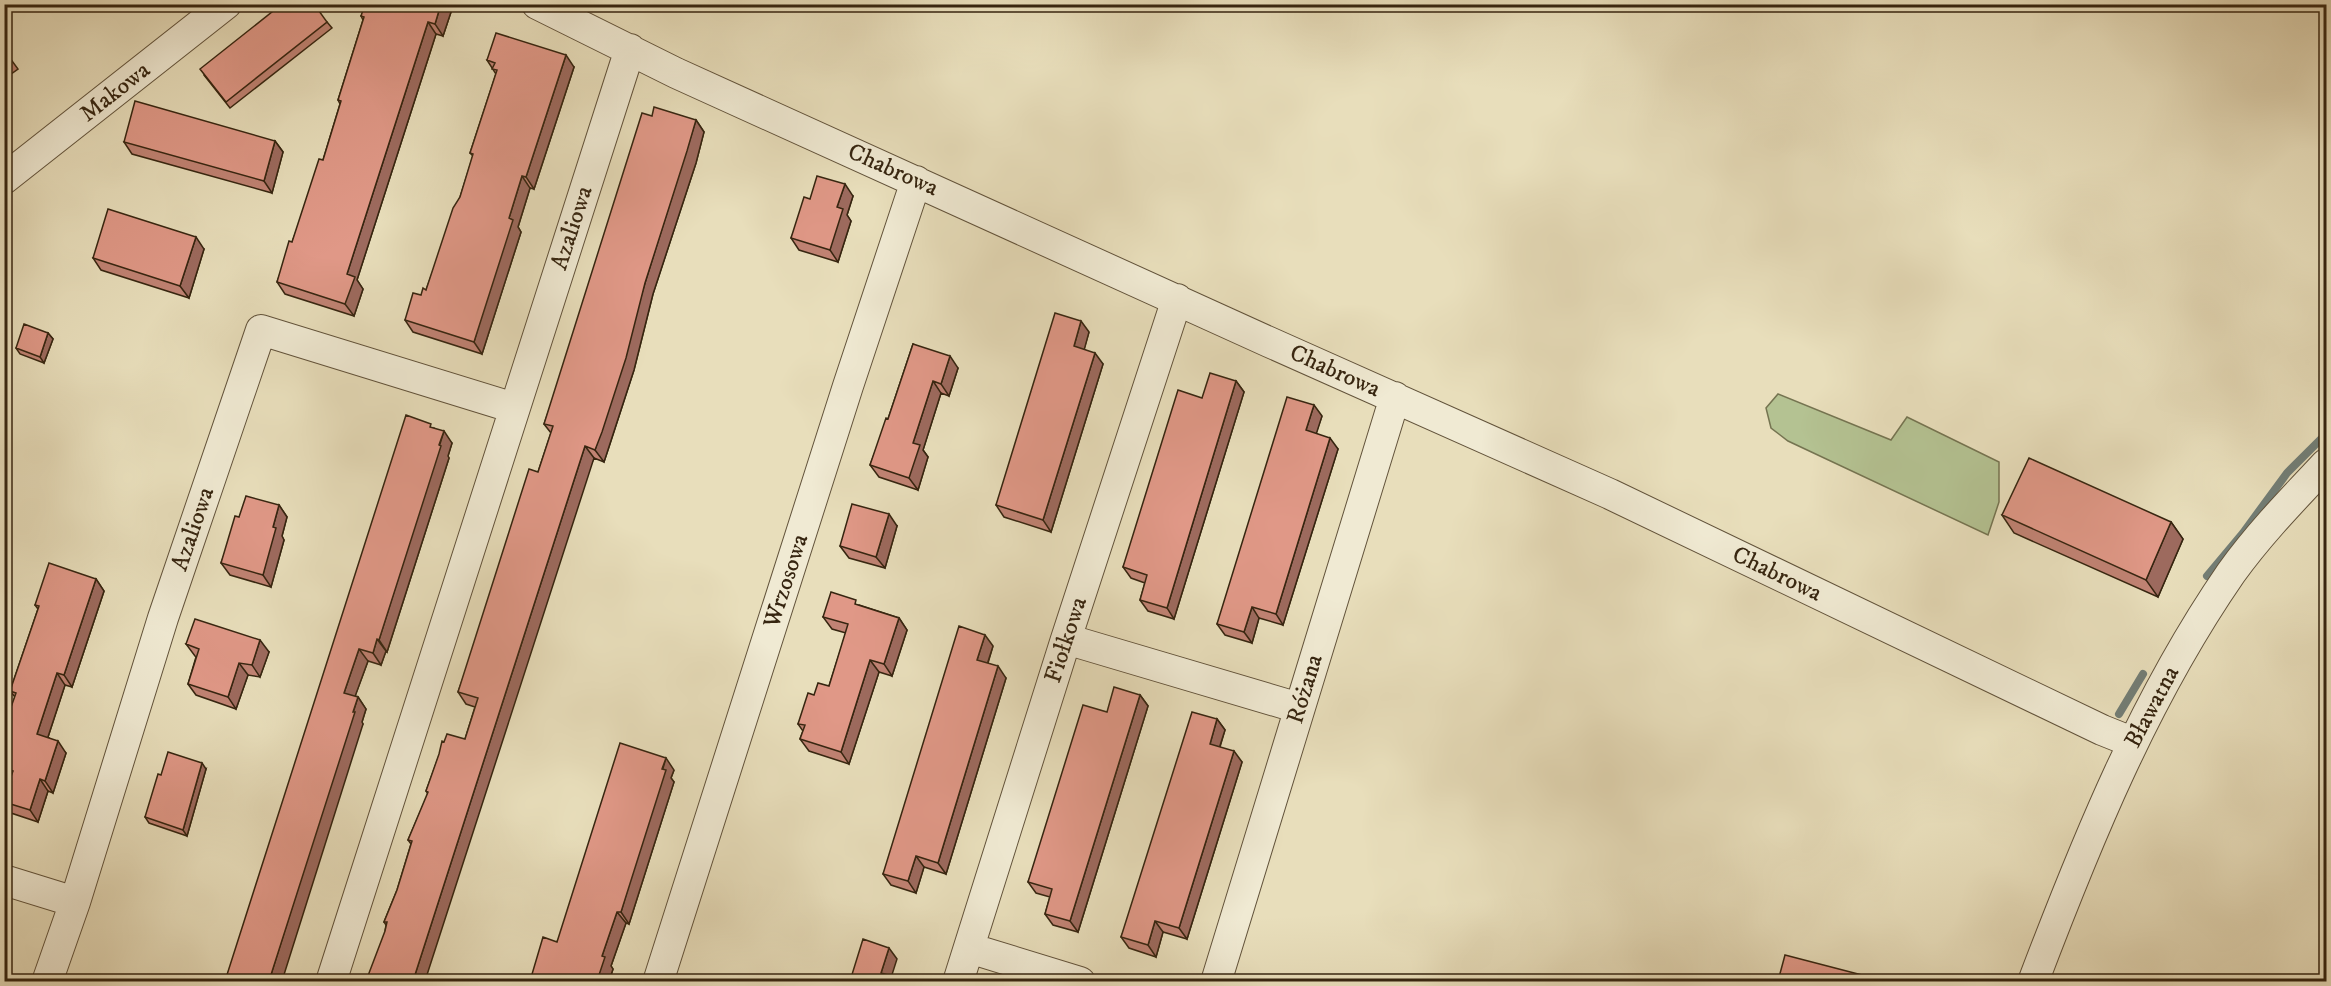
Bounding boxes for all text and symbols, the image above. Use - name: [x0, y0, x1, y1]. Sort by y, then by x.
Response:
- street label: Makowa: [74, 55, 157, 129]
- street label: Chabrowa: [843, 137, 944, 204]
- street label: Azaliowa: [544, 181, 600, 274]
- street label: Chabrowa: [1285, 338, 1386, 405]
- street label: Azaliowa: [165, 482, 222, 575]
- street label: Wrzosowa: [756, 530, 815, 633]
- street label: Chabrowa: [1727, 539, 1827, 609]
- street label: Fiołkowa: [1038, 593, 1094, 687]
- street label: Różana: [1280, 650, 1330, 727]
- street label: Bławatna: [2118, 660, 2186, 753]

